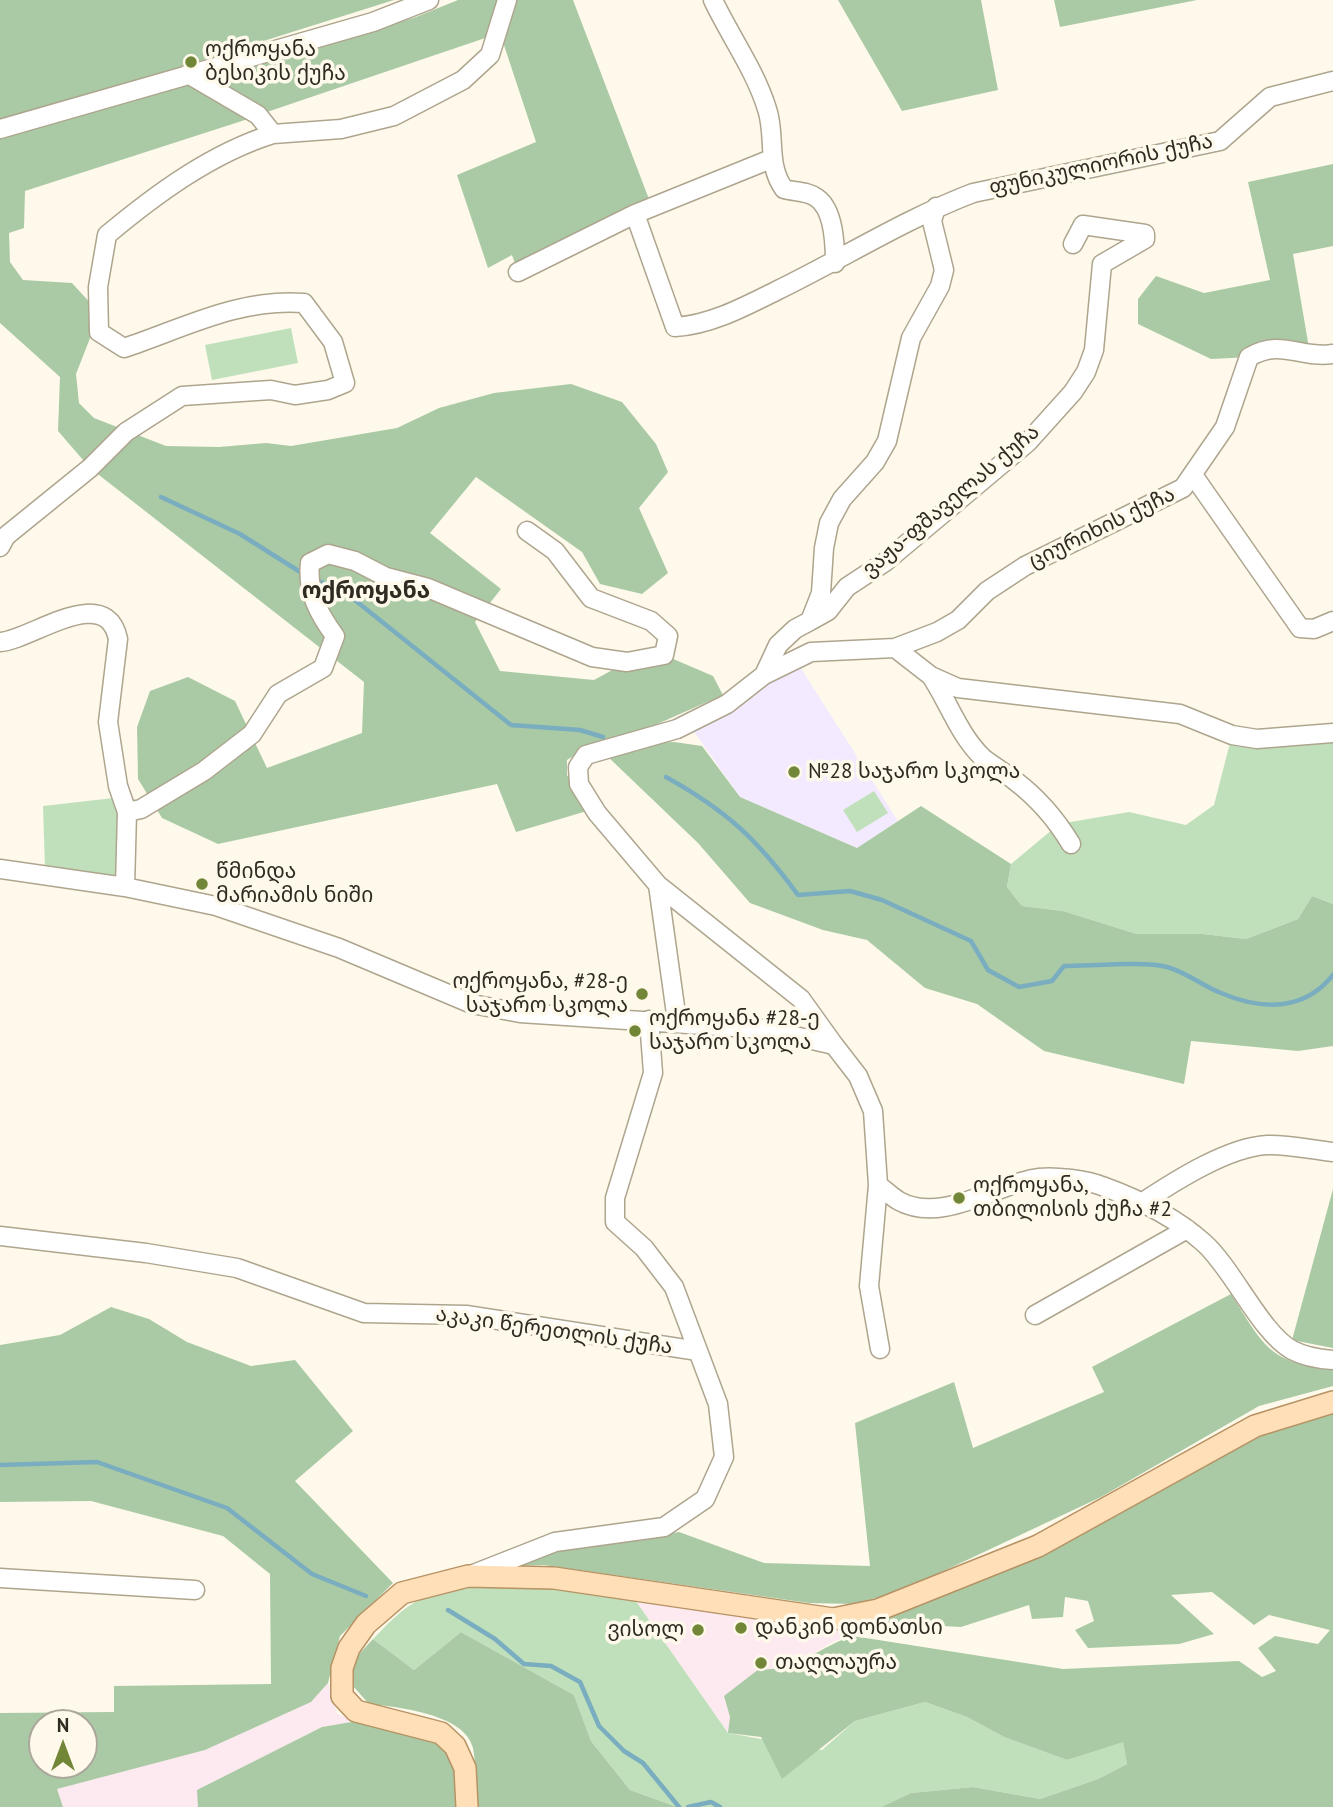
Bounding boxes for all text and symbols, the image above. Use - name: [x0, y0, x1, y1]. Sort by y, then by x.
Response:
- place label: ოქროყანა ბესიკის ქუჩა: [205, 37, 346, 87]
- marker: ოქროყანა ბესიკის ქუჩა: [183, 54, 199, 70]
- street label: ფუნიკულიორის ქუჩა: [987, 129, 1215, 201]
- street label: ვაჟა-ფშაველას ქუჩა: [857, 419, 1045, 583]
- street label: ციურიხის ქუჩა: [1025, 482, 1179, 574]
- district label: ოქროყანა: [302, 577, 430, 605]
- place label: №28 საჯარო სკოლა: [808, 759, 1020, 785]
- marker: №28 საჯარო სკოლა: [786, 764, 802, 780]
- place label: წმინდა მარიამის ნიში: [216, 859, 373, 909]
- marker: წმინდა მარიამის ნიში: [194, 876, 210, 892]
- place label: ოქროყანა, #28-ე საჯარო სკოლა: [452, 969, 628, 1019]
- marker: ოქროყანა, #28-ე საჯარო სკოლა: [634, 986, 650, 1002]
- place label: ოქროყანა #28-ე საჯარო სკოლა: [649, 1006, 820, 1056]
- marker: ოქროყანა #28-ე საჯარო სკოლა: [627, 1023, 643, 1039]
- place label: ოქროყანა, თბილისის ქუჩა #2: [973, 1173, 1172, 1223]
- marker: ოქროყანა, თბილისის ქუჩა #2: [951, 1190, 967, 1206]
- street label: აკაკი წერეთლის ქუჩა: [434, 1302, 674, 1360]
- place label: დანკინ დონათსი: [755, 1615, 943, 1641]
- place label: ვისოლ: [607, 1617, 684, 1643]
- marker: დანკინ დონათსი: [733, 1620, 749, 1636]
- marker: ვისოლ: [690, 1622, 706, 1638]
- place label: თაღლაურა: [775, 1650, 897, 1676]
- marker: თაღლაურა: [753, 1655, 769, 1671]
- north arrow: [28, 1709, 98, 1779]
- text: N: [57, 1713, 69, 1737]

